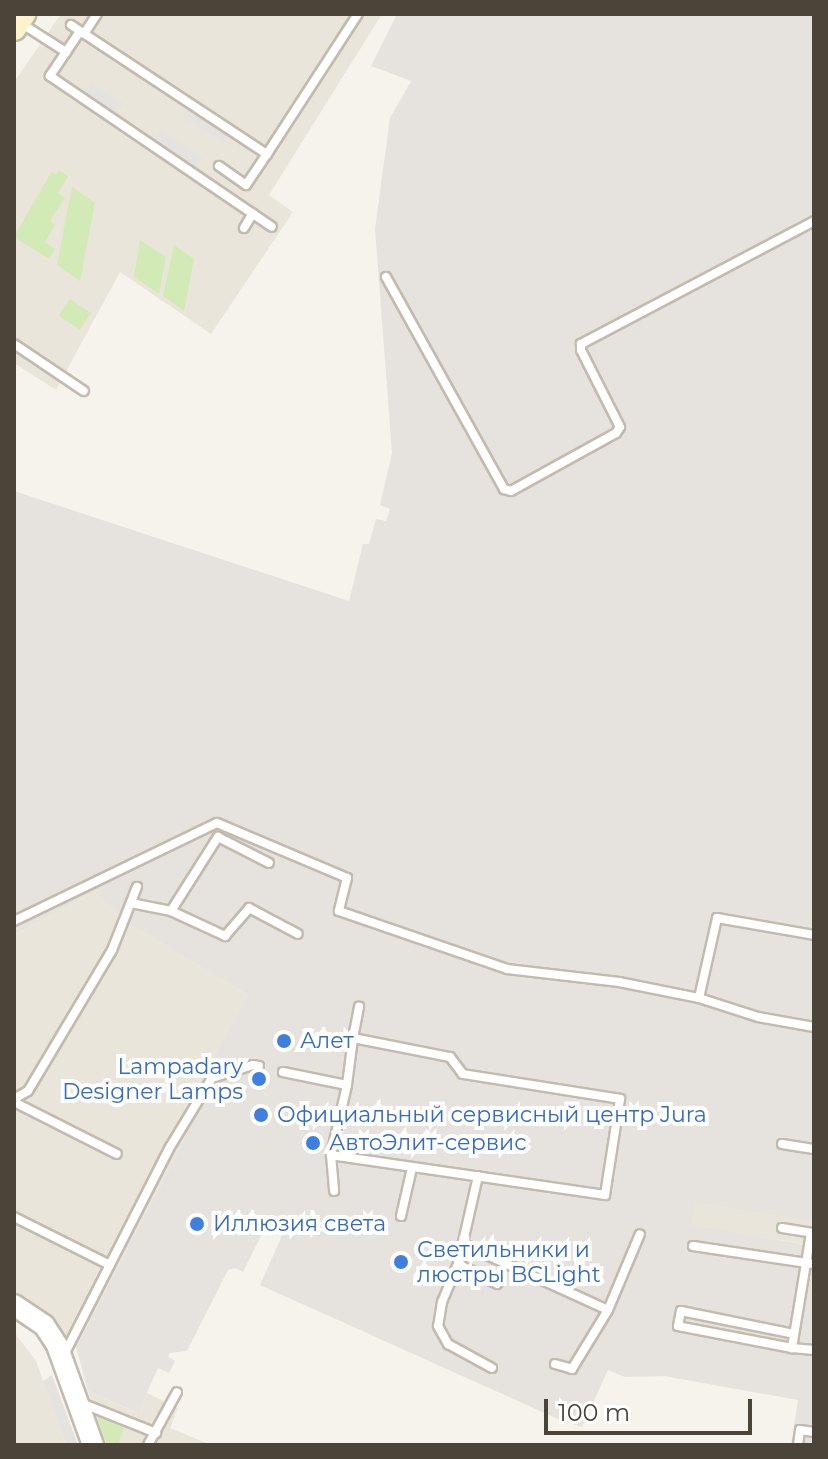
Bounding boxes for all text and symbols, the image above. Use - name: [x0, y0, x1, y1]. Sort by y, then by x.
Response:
- place label: Алет: [300, 1028, 354, 1054]
- marker: Алет: [275, 1032, 293, 1050]
- place label: Lampadary Designer Lamps: [62, 1053, 243, 1104]
- marker: Lampadary Designer Lamps: [250, 1070, 268, 1088]
- place label: Официальный сервисный центр Jura: [277, 1102, 707, 1128]
- marker: Официальный сервисный центр Jura: [252, 1106, 270, 1124]
- place label: АвтоЭлит-сервис: [329, 1130, 527, 1156]
- marker: АвтоЭлит-сервис: [304, 1134, 322, 1152]
- place label: Иллюзия света: [213, 1211, 386, 1237]
- marker: Иллюзия света: [188, 1215, 206, 1233]
- place label: Светильники и люстры BCLight: [417, 1236, 601, 1288]
- marker: Светильники и люстры BCLight: [392, 1253, 410, 1271]
- scale bar: [548, 1383, 756, 1433]
- text: 100 m: [558, 1398, 630, 1427]

